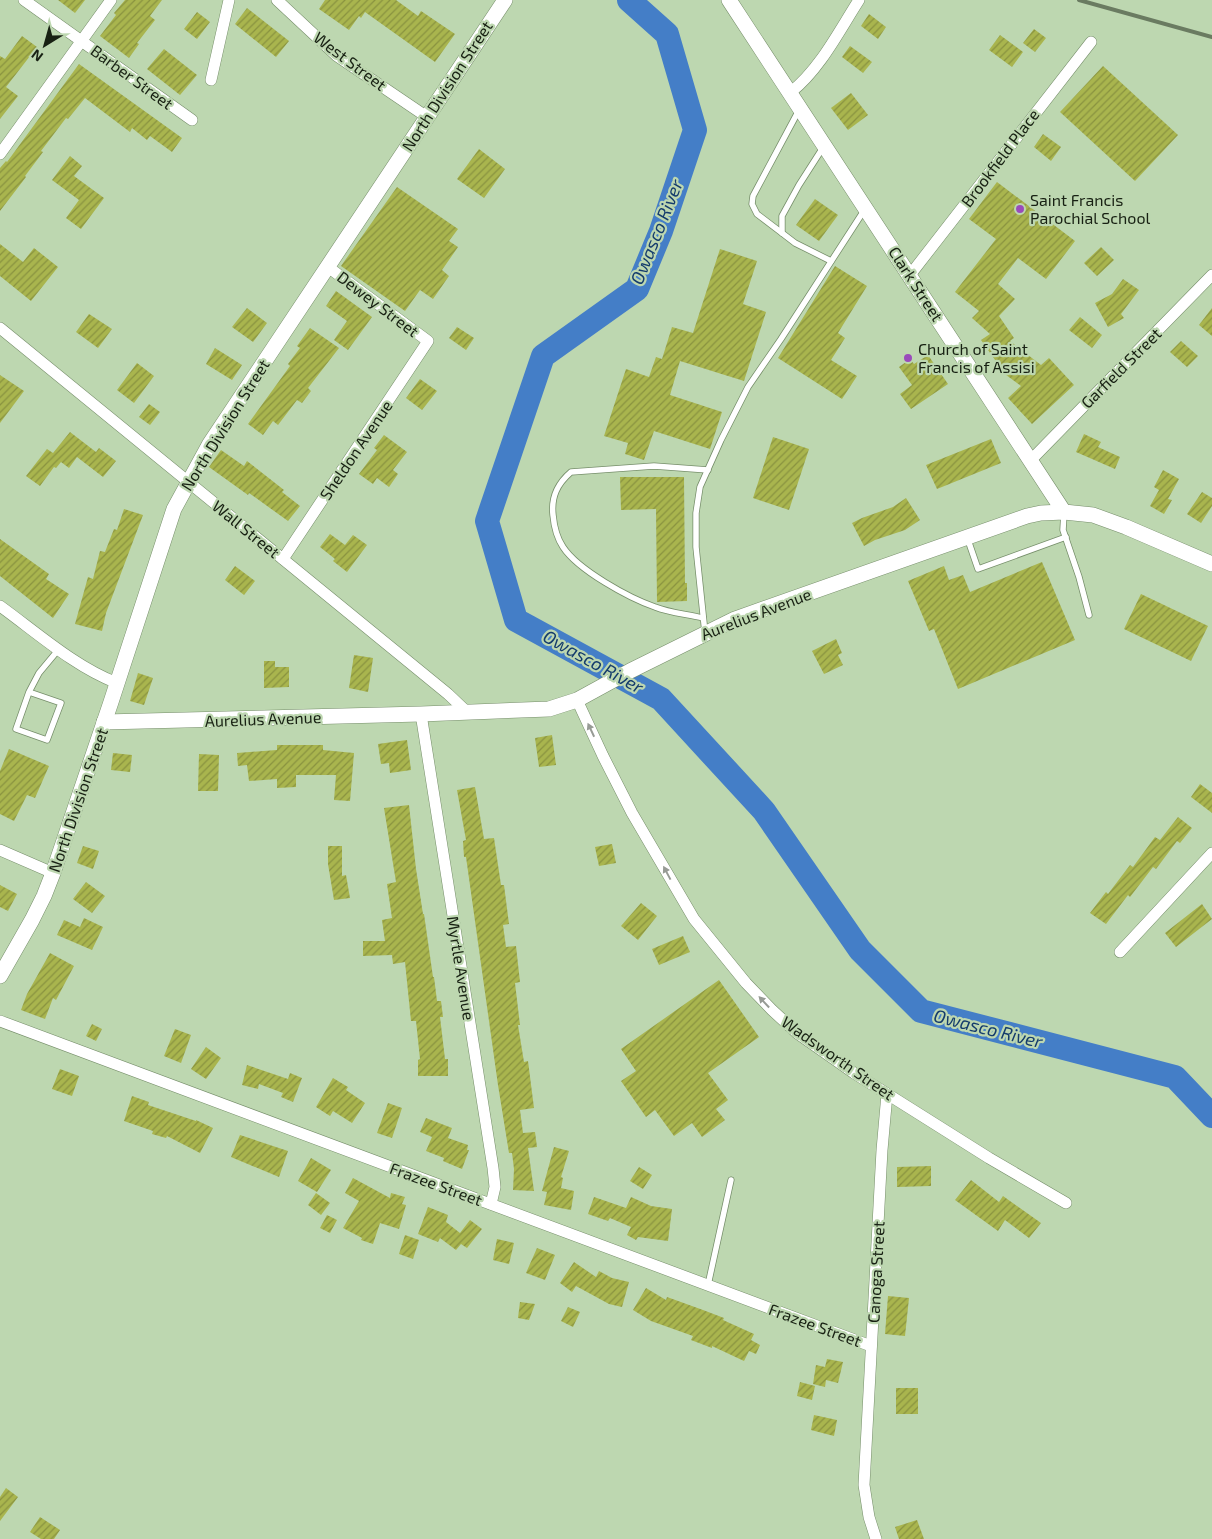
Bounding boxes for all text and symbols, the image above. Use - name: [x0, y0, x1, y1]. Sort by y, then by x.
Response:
- street label: North Division Street: [397, 17, 496, 154]
- north arrow: [20, 20, 70, 70]
- street label: West Street: [310, 27, 390, 94]
- street label: Barber Street: [87, 40, 177, 113]
- text: N: [28, 46, 46, 66]
- street label: Brookfield Place: [957, 105, 1043, 210]
- water label: Owasco River: [625, 175, 687, 287]
- place label: Saint Francis Parochial School: [1030, 190, 1151, 227]
- marker: Saint Francis Parochial School: [1014, 203, 1026, 215]
- street label: Clark Street: [885, 243, 948, 325]
- street label: Dewey Street: [334, 267, 423, 340]
- street label: Garfield Street: [1077, 324, 1165, 412]
- place label: Church of Saint Francis of Assisi: [918, 339, 1035, 376]
- marker: Church of Saint Francis of Assisi: [902, 352, 914, 364]
- street label: North Division Street: [176, 356, 273, 494]
- street label: Sheldon Avenue: [315, 396, 396, 503]
- street label: Wall Street: [209, 496, 284, 561]
- street label: Aurelius Avenue: [698, 584, 814, 643]
- water label: Owasco River: [539, 625, 648, 698]
- street label: Aurelius Avenue: [204, 707, 322, 730]
- one-way arrow: [586, 723, 594, 737]
- street label: North Division Street: [44, 725, 111, 874]
- one-way arrow: [663, 866, 671, 880]
- street label: Myrtle Avenue: [444, 915, 479, 1021]
- one-way arrow: [758, 997, 770, 1009]
- water label: Owasco River: [932, 1004, 1046, 1052]
- street label: Wadsworth Street: [778, 1012, 898, 1104]
- street label: Frazee Street: [387, 1158, 485, 1209]
- street label: Canoga Street: [863, 1221, 888, 1323]
- street label: Frazee Street: [766, 1299, 864, 1350]

